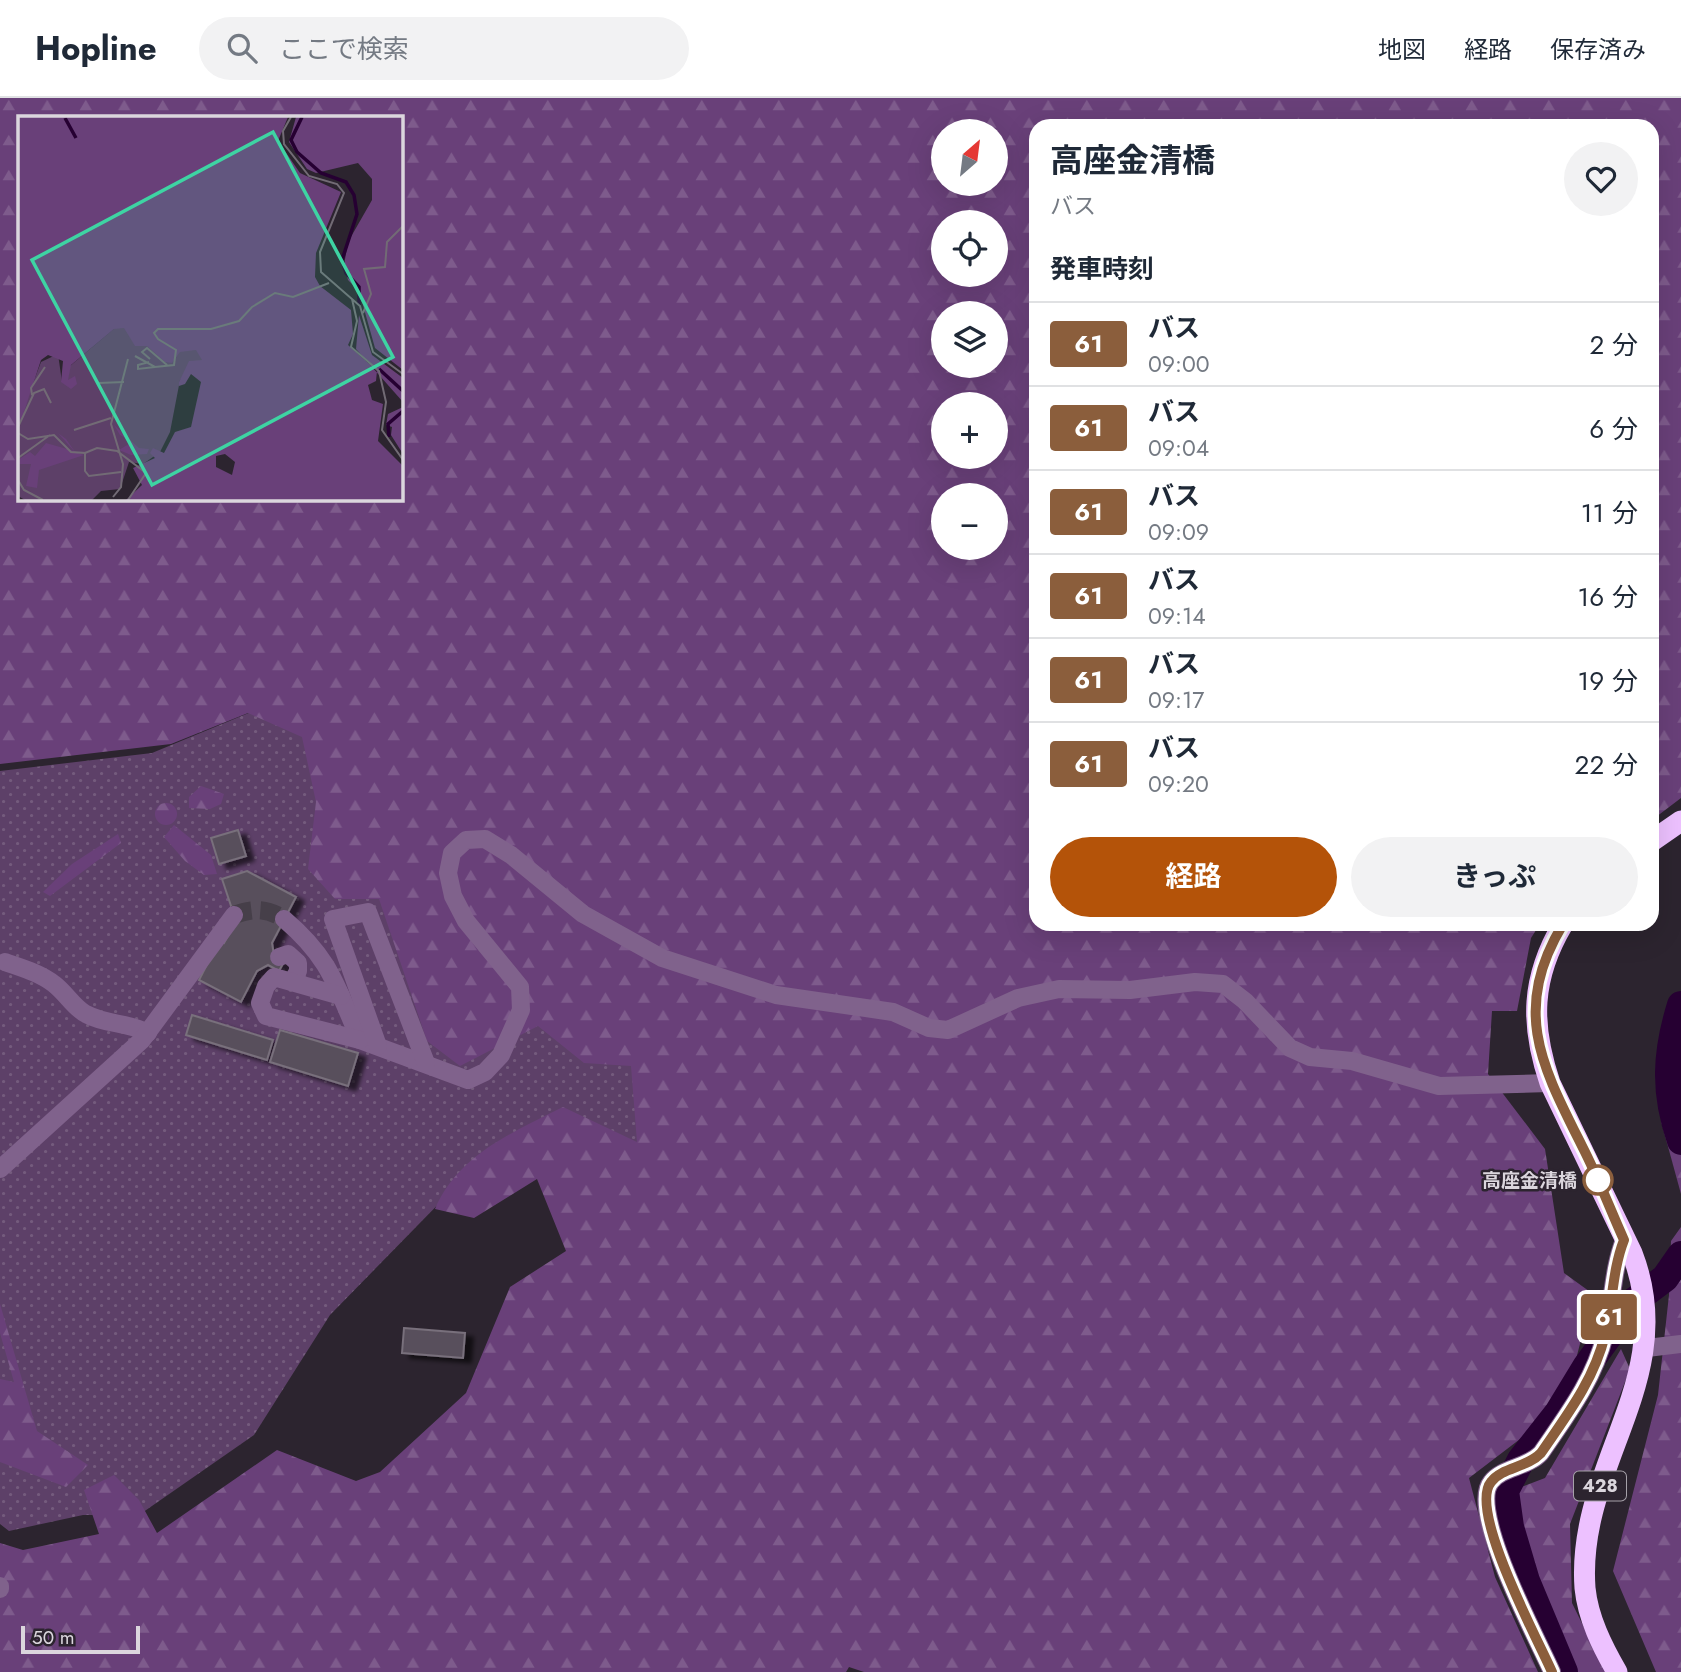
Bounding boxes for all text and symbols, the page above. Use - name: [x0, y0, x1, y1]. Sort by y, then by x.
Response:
- search box: [199, 17, 689, 80]
- text: Hopline: [35, 25, 157, 72]
- icon: search: [223, 29, 261, 67]
- text: ここで検索: [279, 30, 409, 68]
- text: 地図: [1378, 32, 1426, 67]
- text: 経路: [1464, 32, 1512, 67]
- text: 保存済み: [1550, 32, 1646, 67]
- inset map: [18, 116, 402, 500]
- north arrow: [931, 119, 1008, 196]
- map controls: [931, 119, 1008, 560]
- text: 高座金清橋: [1050, 137, 1215, 184]
- button: heart: [1564, 142, 1638, 216]
- text: バス: [1050, 189, 1096, 223]
- button: locate: [931, 210, 1008, 287]
- text: 発車時刻: [1050, 250, 1154, 288]
- button: layers: [931, 301, 1008, 378]
- text: バス: [1148, 309, 1200, 347]
- text: 61: [1074, 326, 1103, 361]
- text: 2 分: [1589, 326, 1638, 364]
- text: 09:00: [1148, 347, 1210, 381]
- button: +: [931, 392, 1008, 469]
- text: バス: [1148, 393, 1200, 431]
- text: 61: [1074, 410, 1103, 445]
- text: 6 分: [1589, 410, 1638, 448]
- text: 09:04: [1148, 431, 1209, 465]
- text: バス: [1148, 477, 1200, 515]
- button: −: [931, 483, 1008, 560]
- text: 61: [1074, 494, 1103, 529]
- text: 11 分: [1581, 494, 1638, 532]
- text: 09:09: [1148, 515, 1209, 549]
- text: バス: [1148, 561, 1200, 599]
- text: 61: [1074, 578, 1103, 613]
- text: 16 分: [1578, 578, 1638, 616]
- text: 09:14: [1148, 599, 1206, 633]
- text: バス: [1148, 645, 1200, 683]
- text: 61: [1074, 662, 1103, 697]
- text: 19 分: [1578, 662, 1638, 700]
- text: 09:17: [1148, 683, 1204, 717]
- text: バス: [1148, 729, 1200, 767]
- text: 61: [1074, 746, 1103, 781]
- text: 22 分: [1575, 746, 1638, 784]
- text: 09:20: [1148, 767, 1209, 801]
- button: 経路: [1050, 837, 1337, 917]
- button: きっぷ: [1351, 837, 1638, 917]
- marker: 高座金清橋: [1583, 1165, 1613, 1195]
- place label: 高座金清橋: [1482, 1167, 1577, 1194]
- line badge: 61: [1578, 1294, 1640, 1340]
- text: 61: [1595, 1299, 1623, 1334]
- road number: 428: [1574, 1471, 1626, 1500]
- scale bar: [21, 1623, 140, 1655]
- text: 50 m: [32, 1624, 75, 1651]

